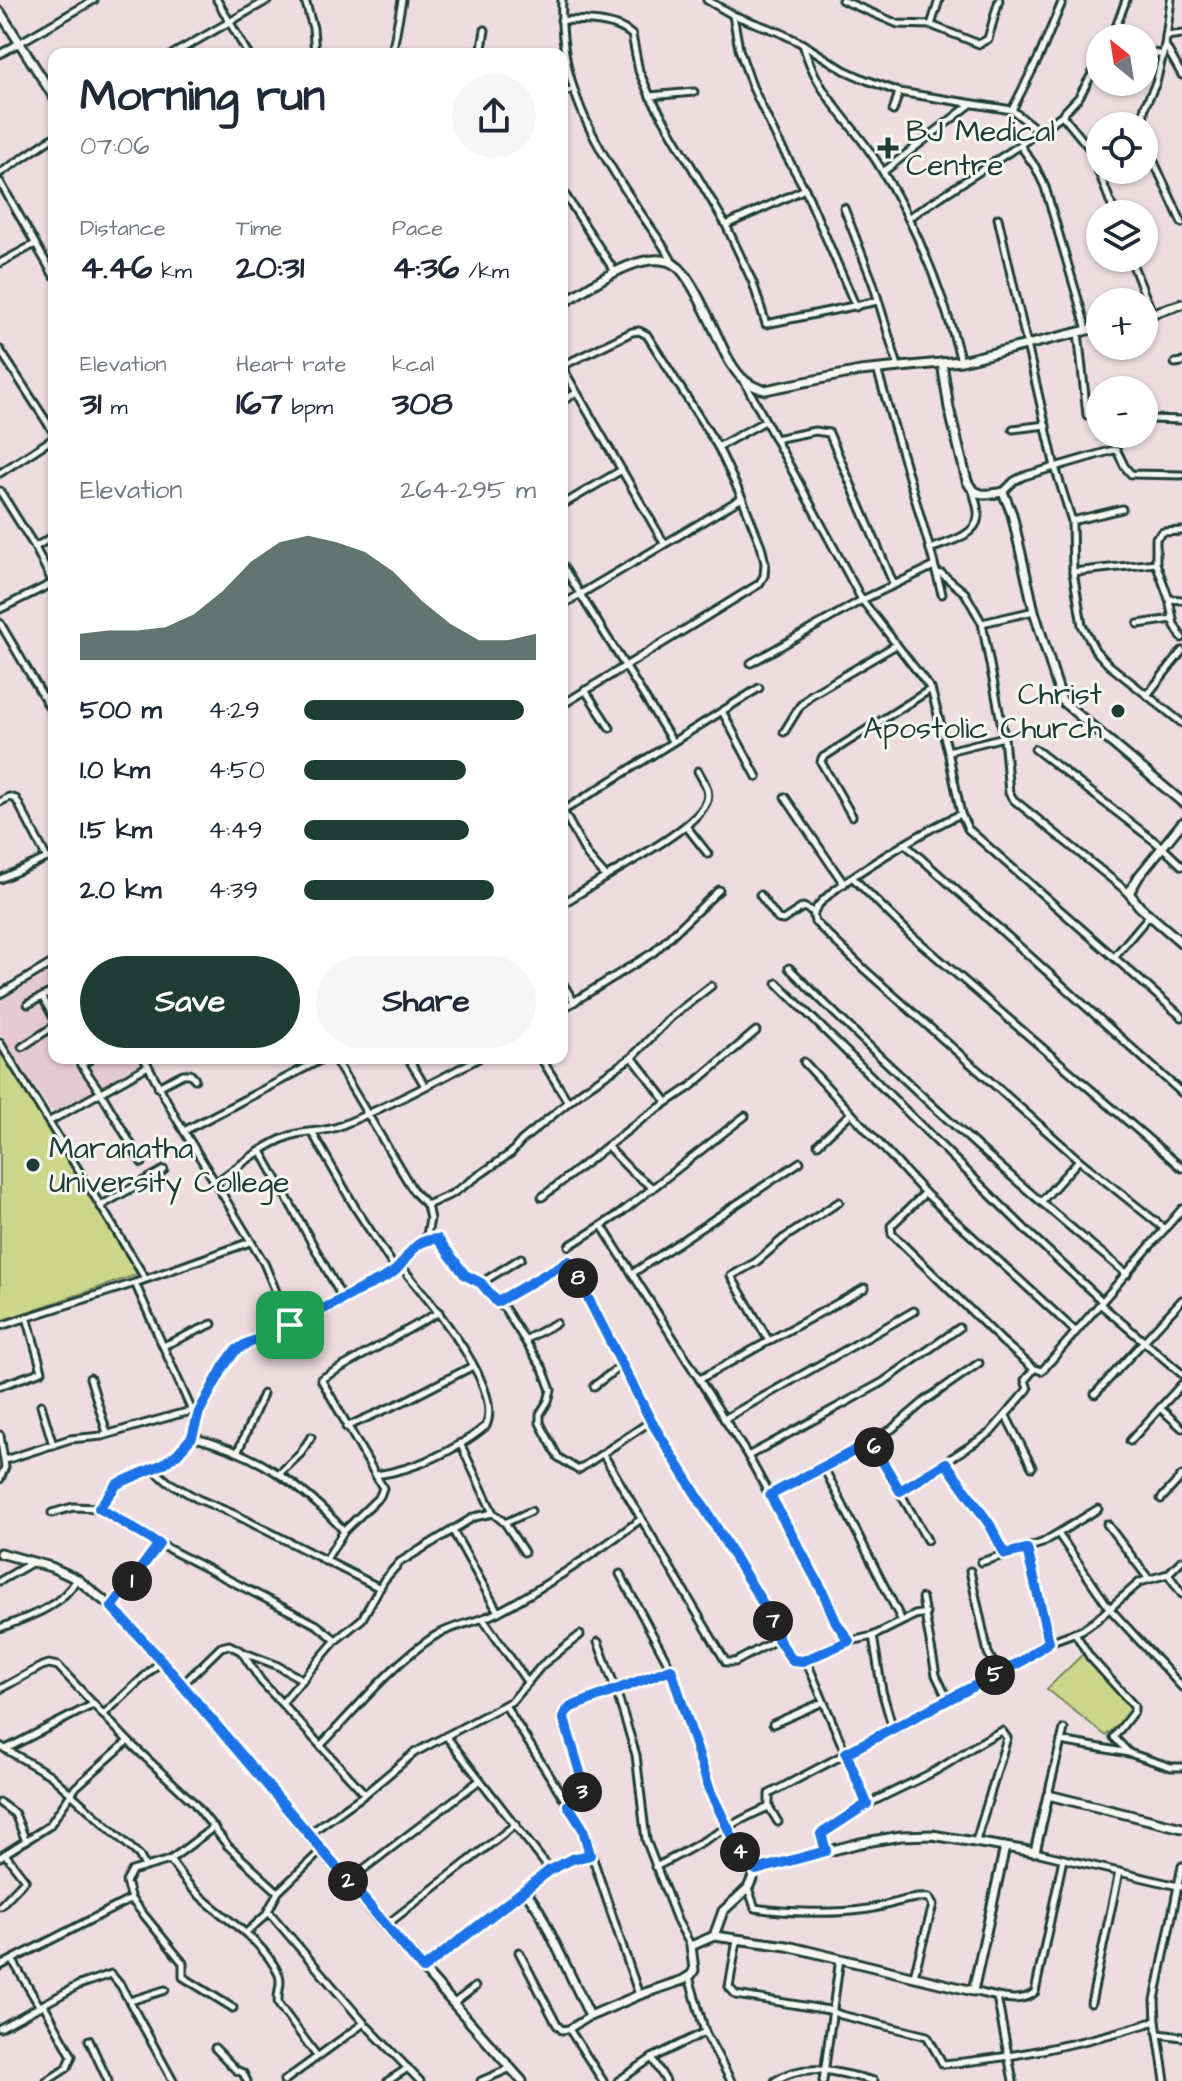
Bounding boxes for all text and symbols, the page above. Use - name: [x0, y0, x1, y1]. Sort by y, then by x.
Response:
- north arrow: [1086, 24, 1158, 96]
- map controls: [1086, 24, 1158, 448]
- text: Morning run: [80, 67, 325, 128]
- button: share: [452, 74, 536, 158]
- place label: BJ Medical Centre: [906, 111, 1055, 187]
- button: locate: [1086, 112, 1158, 184]
- text: 07:06: [80, 128, 149, 164]
- marker: BJ Medical Centre: [877, 137, 899, 159]
- button: layers: [1086, 200, 1158, 272]
- text: Distance: [80, 213, 166, 244]
- text: Time: [236, 213, 282, 244]
- text: Pace: [392, 213, 443, 244]
- text: 4.46: [80, 244, 152, 292]
- text: 20:31: [236, 244, 304, 292]
- text: 4:36: [392, 244, 459, 292]
- text: km: [152, 256, 192, 287]
- text: /km: [459, 256, 509, 287]
- button: +: [1086, 288, 1158, 360]
- text: Elevation: [80, 349, 167, 380]
- text: Heart rate: [236, 349, 346, 380]
- text: kcal: [392, 349, 434, 380]
- button: −: [1086, 376, 1158, 448]
- text: 31: [80, 380, 102, 428]
- text: 167: [236, 380, 283, 428]
- text: 308: [392, 380, 453, 428]
- text: m: [102, 392, 128, 423]
- text: bpm: [283, 392, 333, 423]
- text: Elevation: [80, 472, 182, 508]
- text: 264–295 m: [400, 472, 536, 508]
- place label: Christ Apostolic Church: [863, 674, 1102, 750]
- text: 500 m: [80, 692, 162, 728]
- text: 4:29: [208, 692, 260, 728]
- marker: Christ Apostolic Church: [1109, 702, 1127, 720]
- text: 1.0 km: [80, 752, 150, 788]
- text: 4:50: [208, 752, 265, 788]
- text: 1.5 km: [80, 812, 152, 848]
- text: 4:49: [208, 812, 263, 848]
- text: 2.0 km: [80, 872, 162, 908]
- text: 4:39: [208, 872, 258, 908]
- button: Save: [80, 956, 300, 1048]
- button: Share: [316, 956, 536, 1048]
- place label: Maranatha University College: [49, 1128, 289, 1205]
- marker: Maranatha University College: [24, 1156, 42, 1174]
- pin: 8: [558, 1258, 598, 1298]
- text: 8: [571, 1262, 585, 1293]
- pin: [256, 1291, 324, 1359]
- icon: arrive: [268, 1303, 312, 1347]
- pin: 6: [854, 1427, 894, 1467]
- text: 6: [867, 1431, 881, 1462]
- pin: 1: [112, 1561, 152, 1601]
- text: 1: [131, 1565, 133, 1596]
- pin: 7: [753, 1601, 793, 1641]
- text: 7: [766, 1605, 780, 1636]
- pin: 5: [975, 1655, 1015, 1695]
- text: 5: [987, 1659, 1003, 1690]
- pin: 3: [562, 1772, 602, 1812]
- text: 3: [576, 1776, 588, 1807]
- pin: 4: [720, 1832, 760, 1872]
- text: 4: [733, 1836, 747, 1867]
- pin: 2: [328, 1861, 368, 1901]
- text: 2: [342, 1865, 354, 1896]

